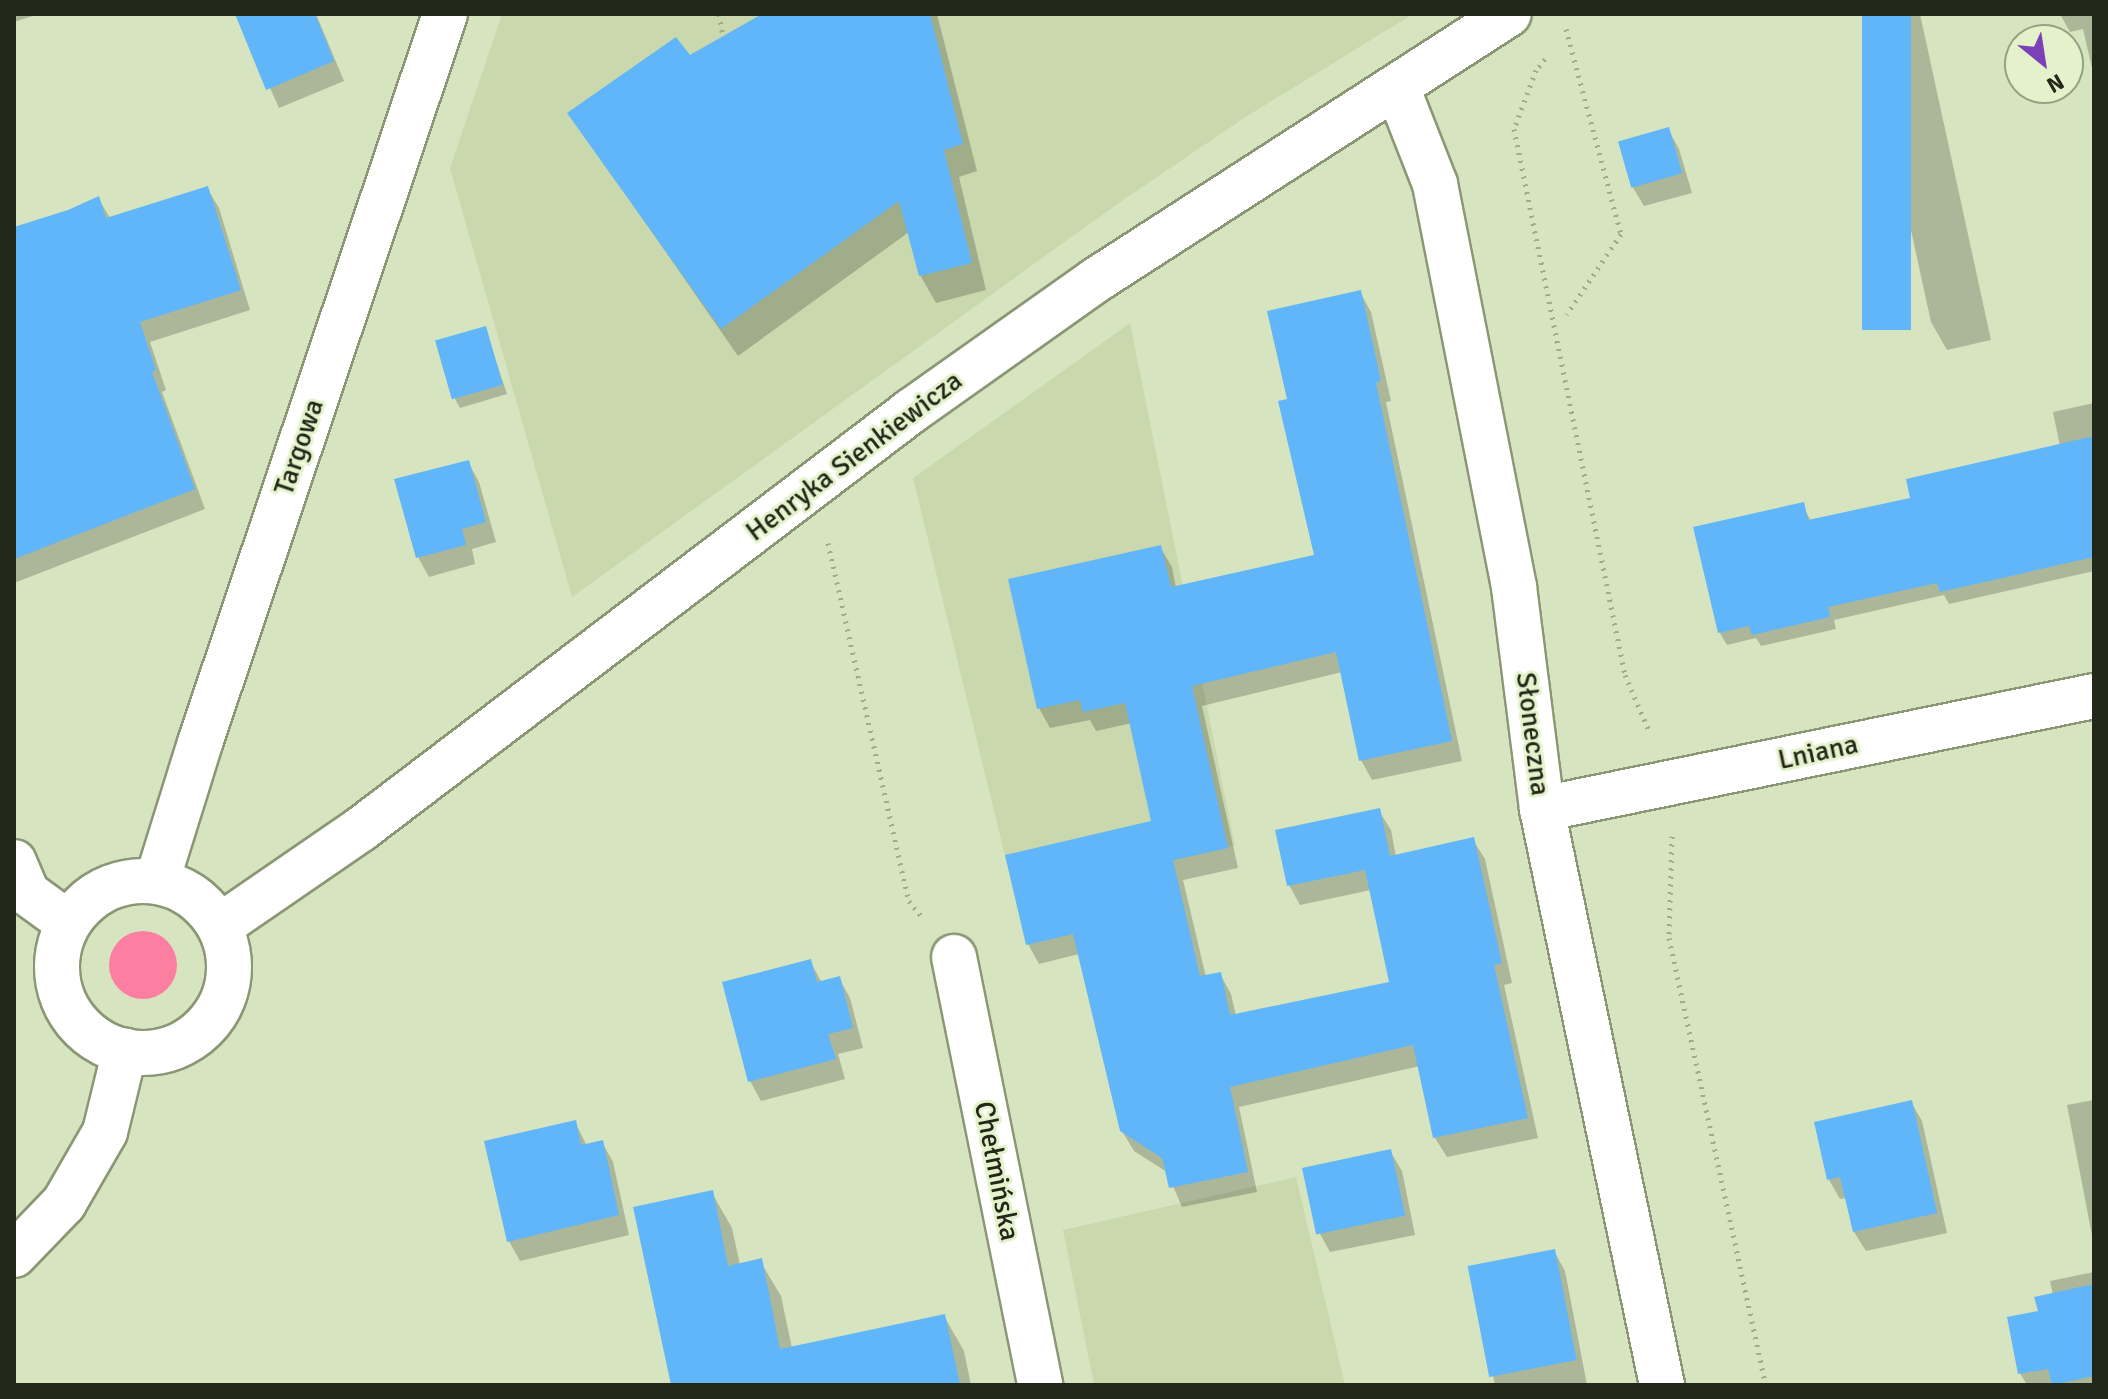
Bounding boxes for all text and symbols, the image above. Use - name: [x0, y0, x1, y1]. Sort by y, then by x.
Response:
- north arrow: [2004, 24, 2084, 104]
- text: N: [2042, 68, 2069, 99]
- street label: Henryka Sienkiewicza: [739, 364, 969, 548]
- street label: Targowa: [267, 395, 331, 499]
- street label: Słoneczna: [1509, 670, 1557, 798]
- street label: Lniana: [1775, 727, 1861, 777]
- street label: Chełmińska: [967, 1099, 1027, 1243]

